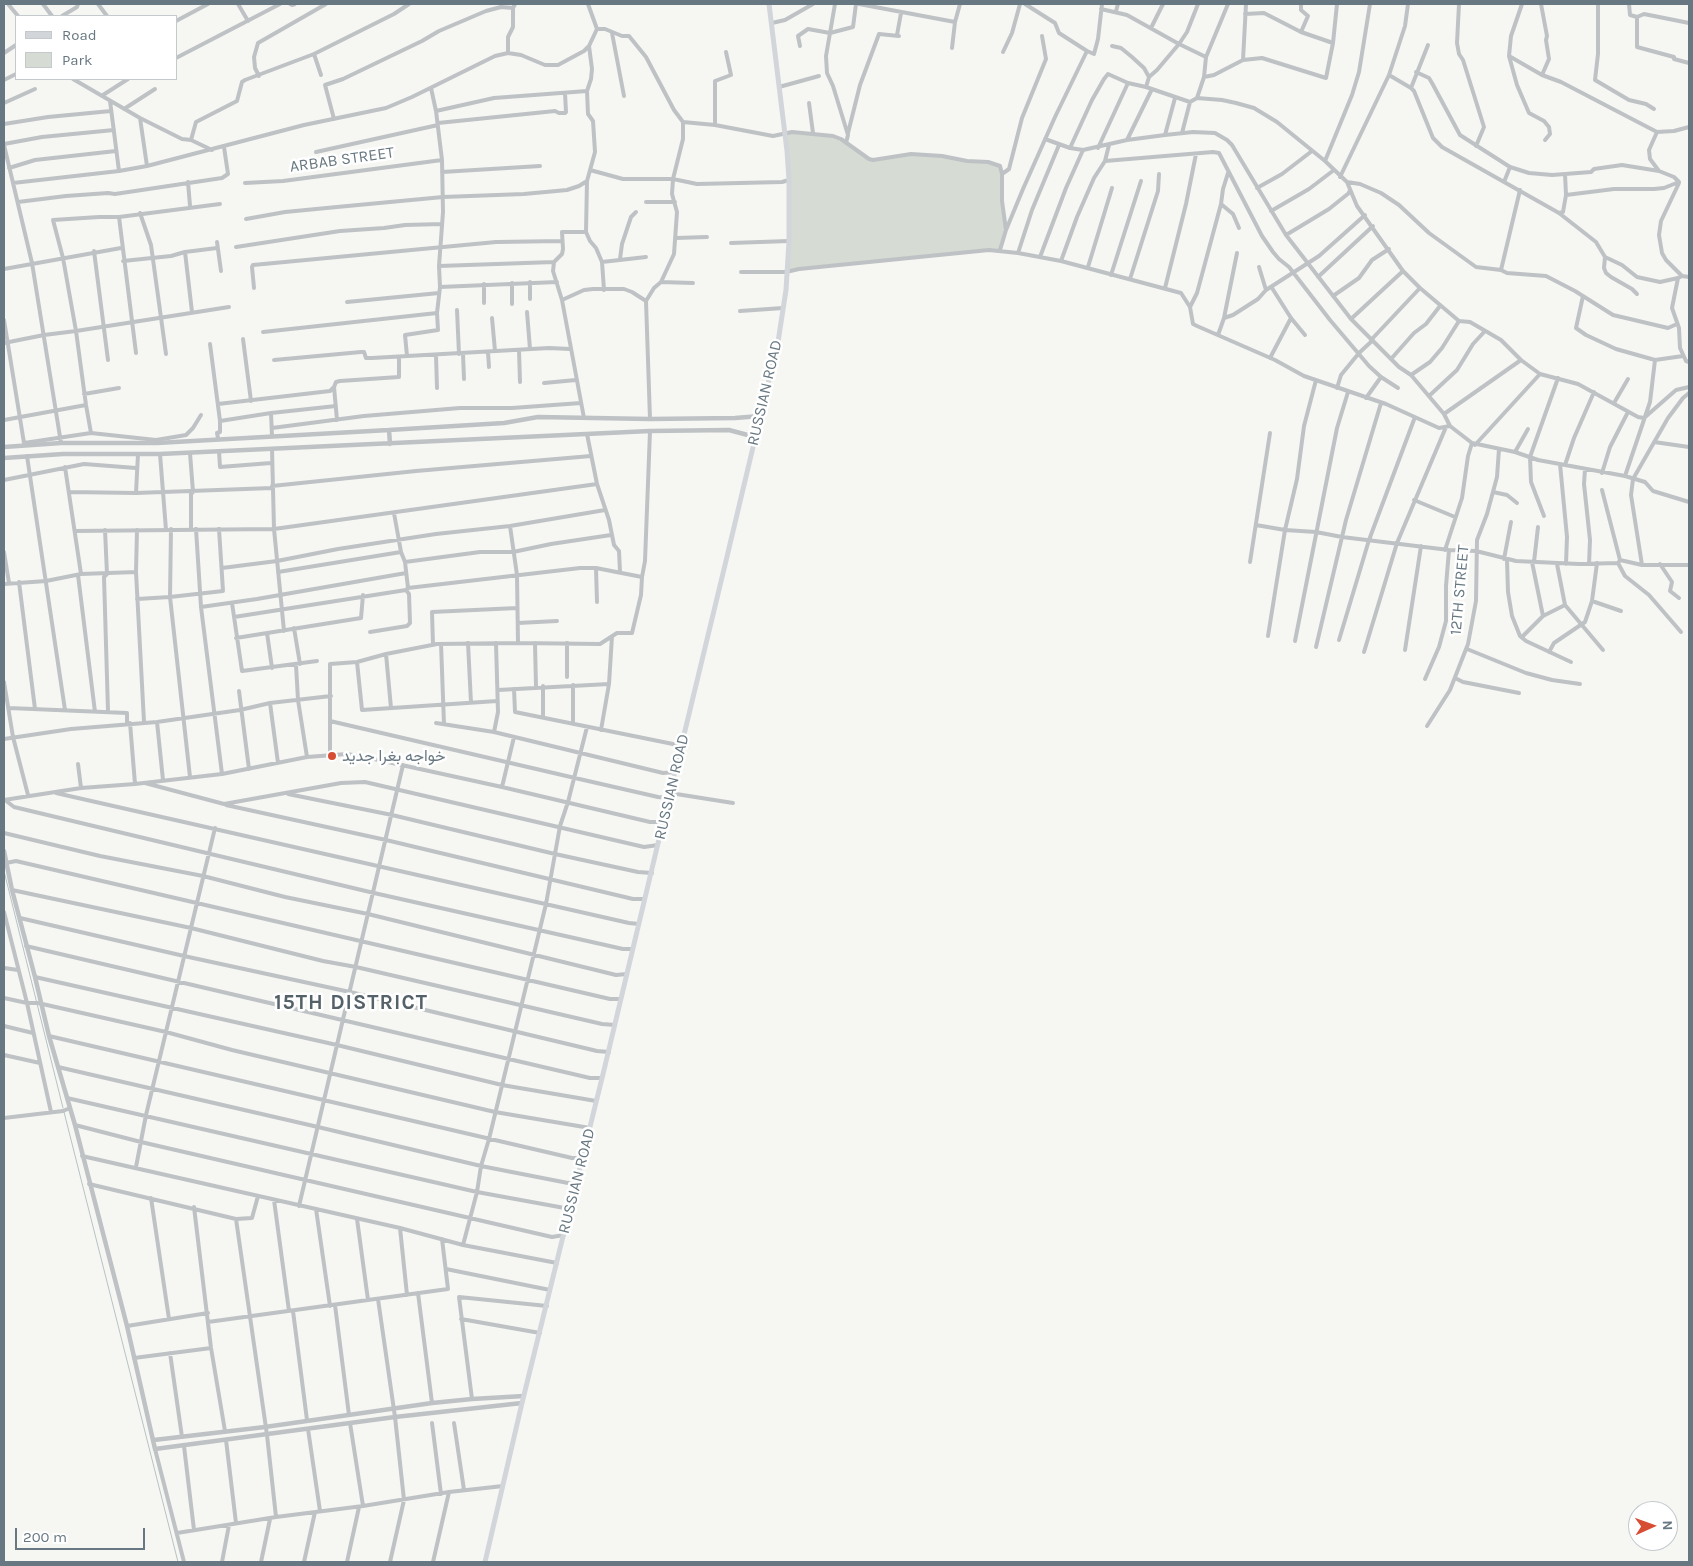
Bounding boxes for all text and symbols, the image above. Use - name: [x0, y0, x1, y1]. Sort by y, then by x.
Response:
- legend: [15, 15, 178, 80]
- text: Road: [62, 26, 97, 44]
- text: Park: [62, 51, 92, 69]
- street label: ARBAB STREET: [289, 143, 395, 177]
- street label: RUSSIAN ROAD: [744, 338, 786, 448]
- street label: 12TH STREET: [1446, 544, 1474, 636]
- street label: RUSSIAN ROAD: [651, 732, 693, 842]
- place label: خواجه بغرا جدید: [342, 746, 446, 766]
- marker: خواجه بغرا جدید: [326, 750, 338, 762]
- district label: 15TH DISTRICT: [273, 990, 429, 1016]
- street label: RUSSIAN ROAD: [555, 1126, 599, 1236]
- north arrow: [1628, 1501, 1678, 1551]
- scale bar: [18, 1518, 148, 1550]
- text: N: [1659, 1520, 1676, 1531]
- text: 200 m: [23, 1528, 67, 1546]

